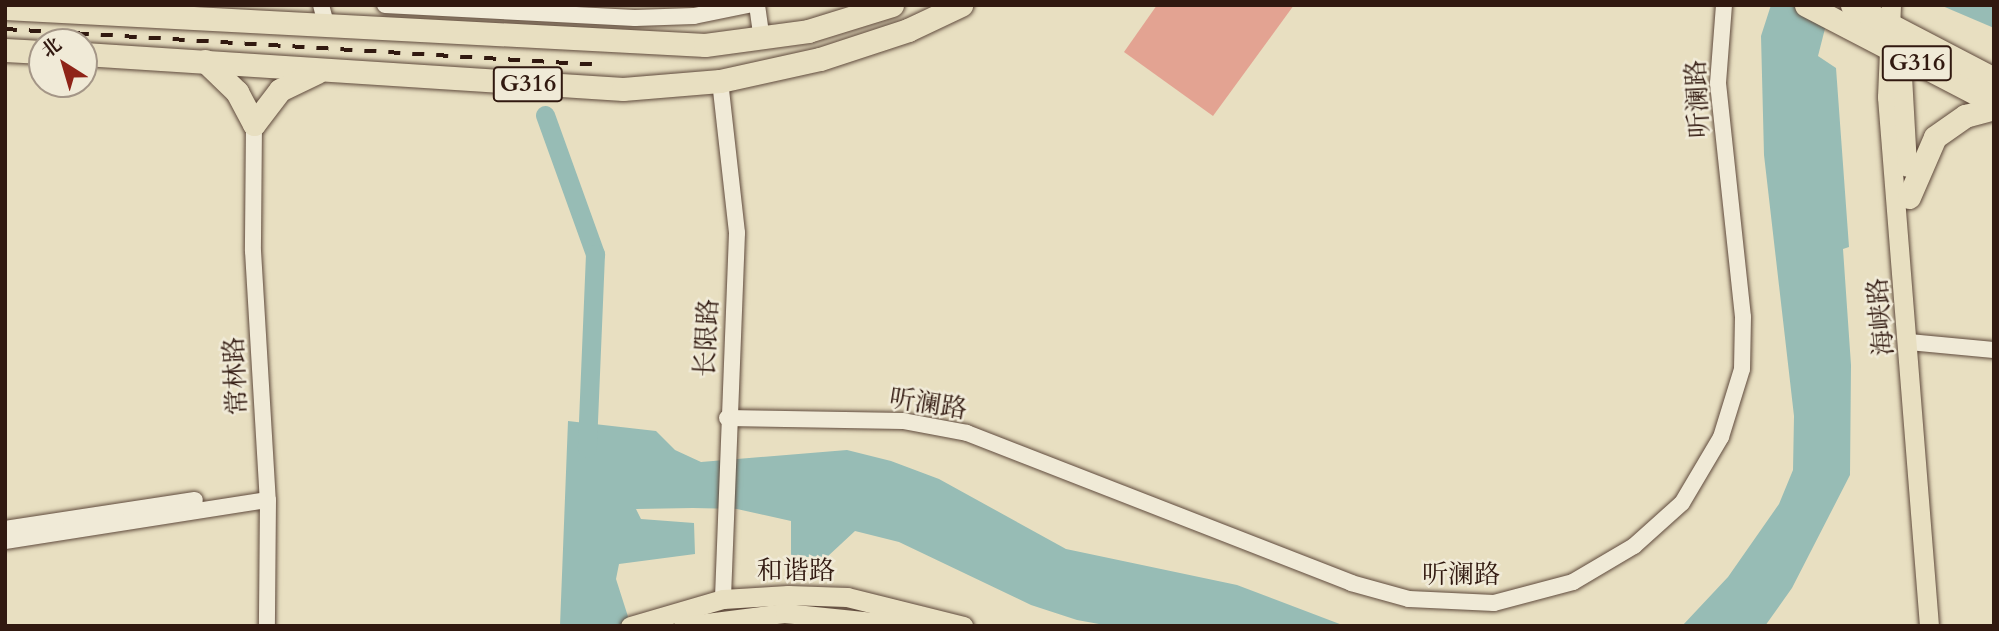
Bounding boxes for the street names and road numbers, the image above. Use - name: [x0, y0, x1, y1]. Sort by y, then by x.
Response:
- road number: G316: [1880, 42, 1954, 84]
- street label: 听澜路: [1680, 59, 1716, 139]
- road number: G316: [491, 64, 565, 104]
- street label: 海峡路: [1862, 277, 1900, 357]
- street label: 长限路: [689, 298, 725, 378]
- street label: 常林路: [218, 336, 254, 416]
- street label: 听澜路: [887, 382, 969, 426]
- street label: 和谐路: [757, 555, 835, 587]
- street label: 听澜路: [1422, 559, 1500, 591]

